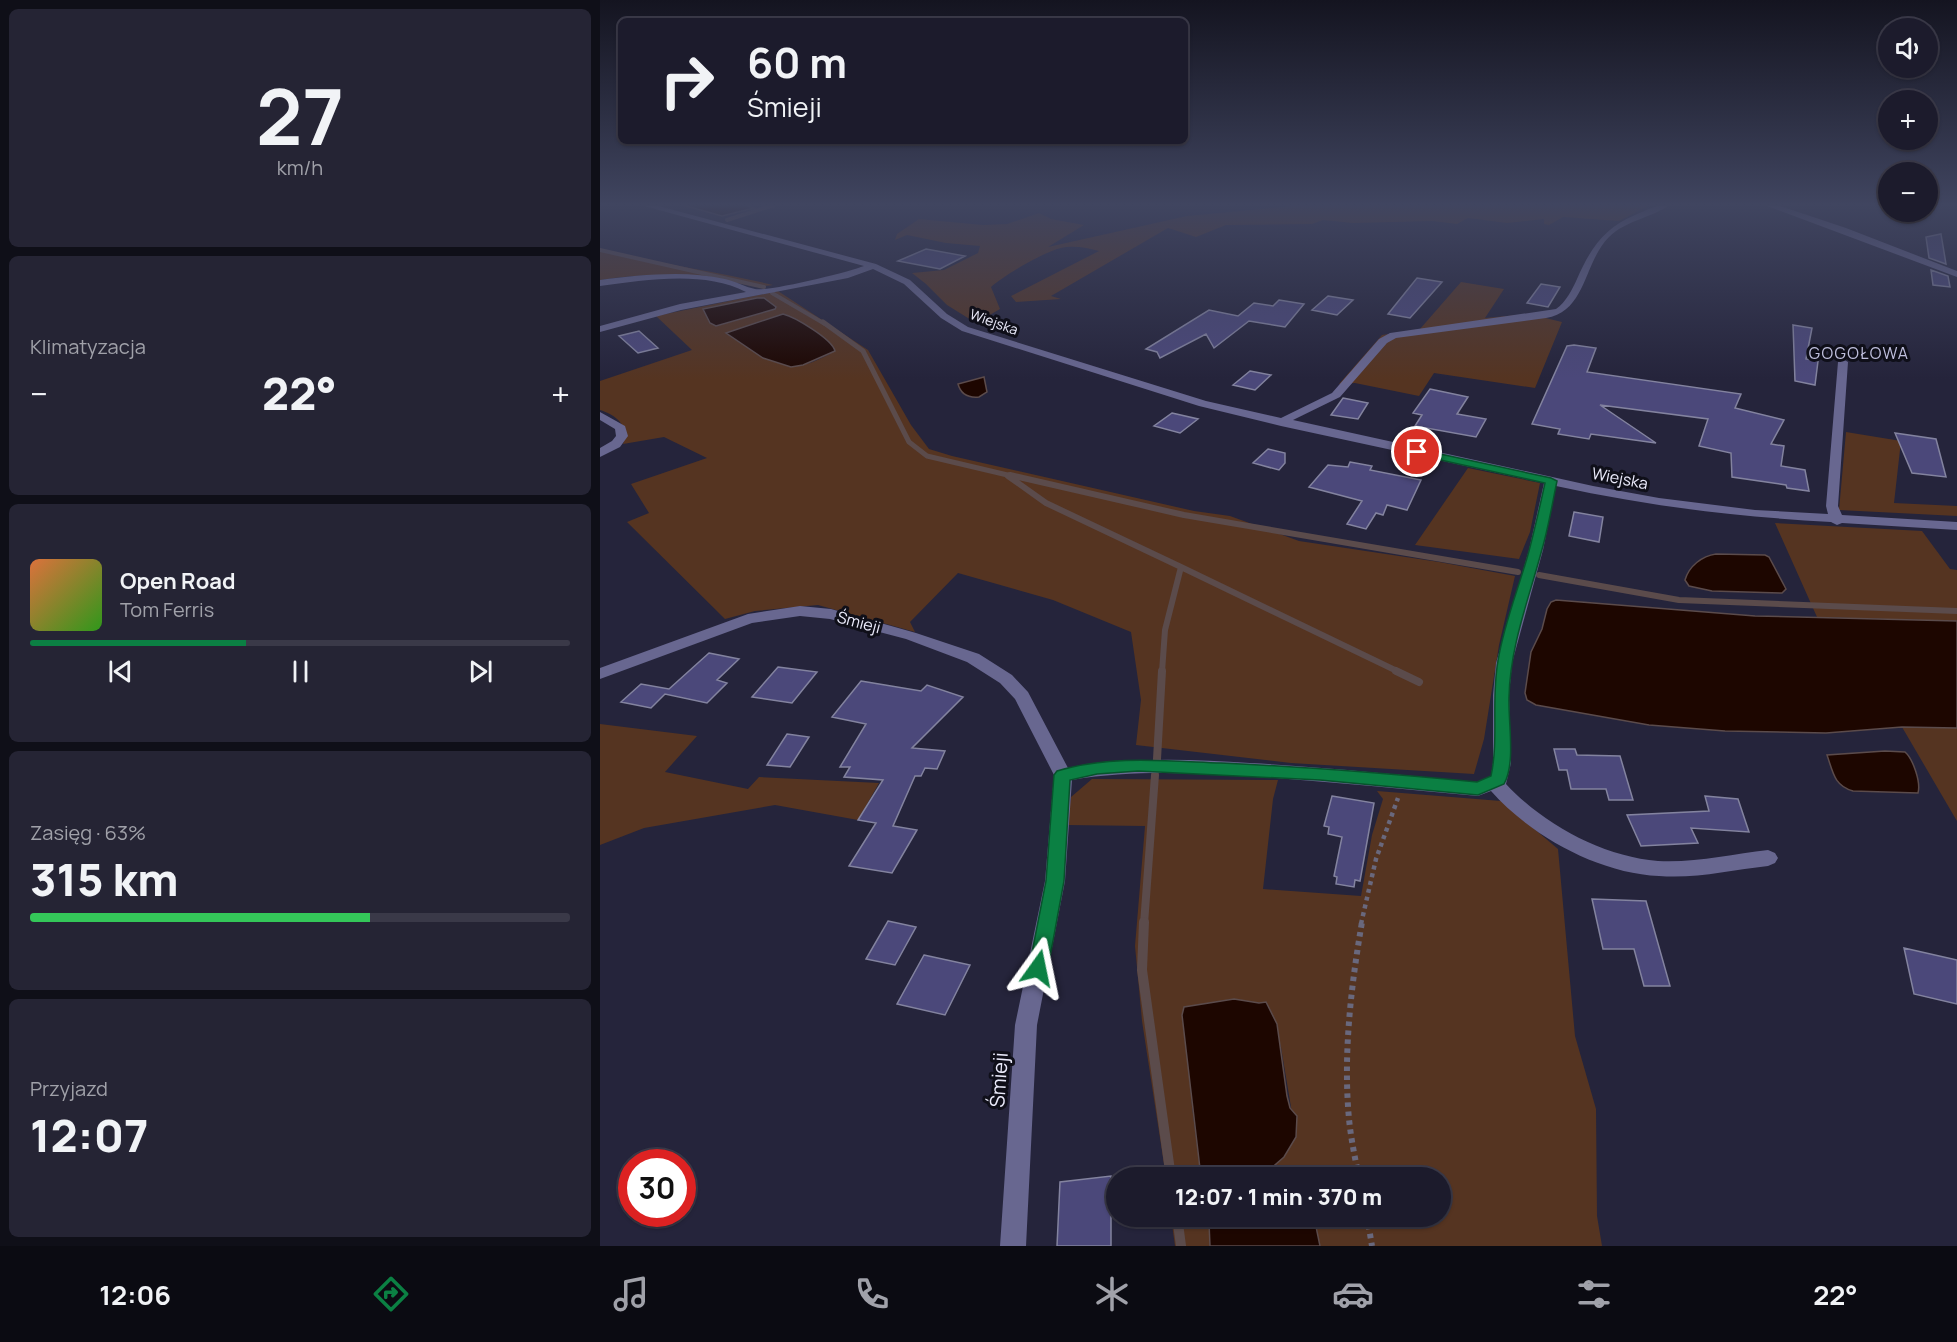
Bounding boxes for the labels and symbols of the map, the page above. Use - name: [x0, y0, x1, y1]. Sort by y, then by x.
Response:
- street label: Wiejska: [967, 304, 1021, 339]
- district label: GOGOŁOWA: [1809, 342, 1909, 364]
- pin: [1391, 426, 1442, 477]
- street label: Wiejska: [1590, 462, 1650, 494]
- street label: Śmieji: [835, 606, 883, 638]
- position arrow: [1006, 936, 1070, 1000]
- street label: Śmieji: [983, 1051, 1014, 1109]
- speed limit sign: 30: [618, 1149, 696, 1227]

